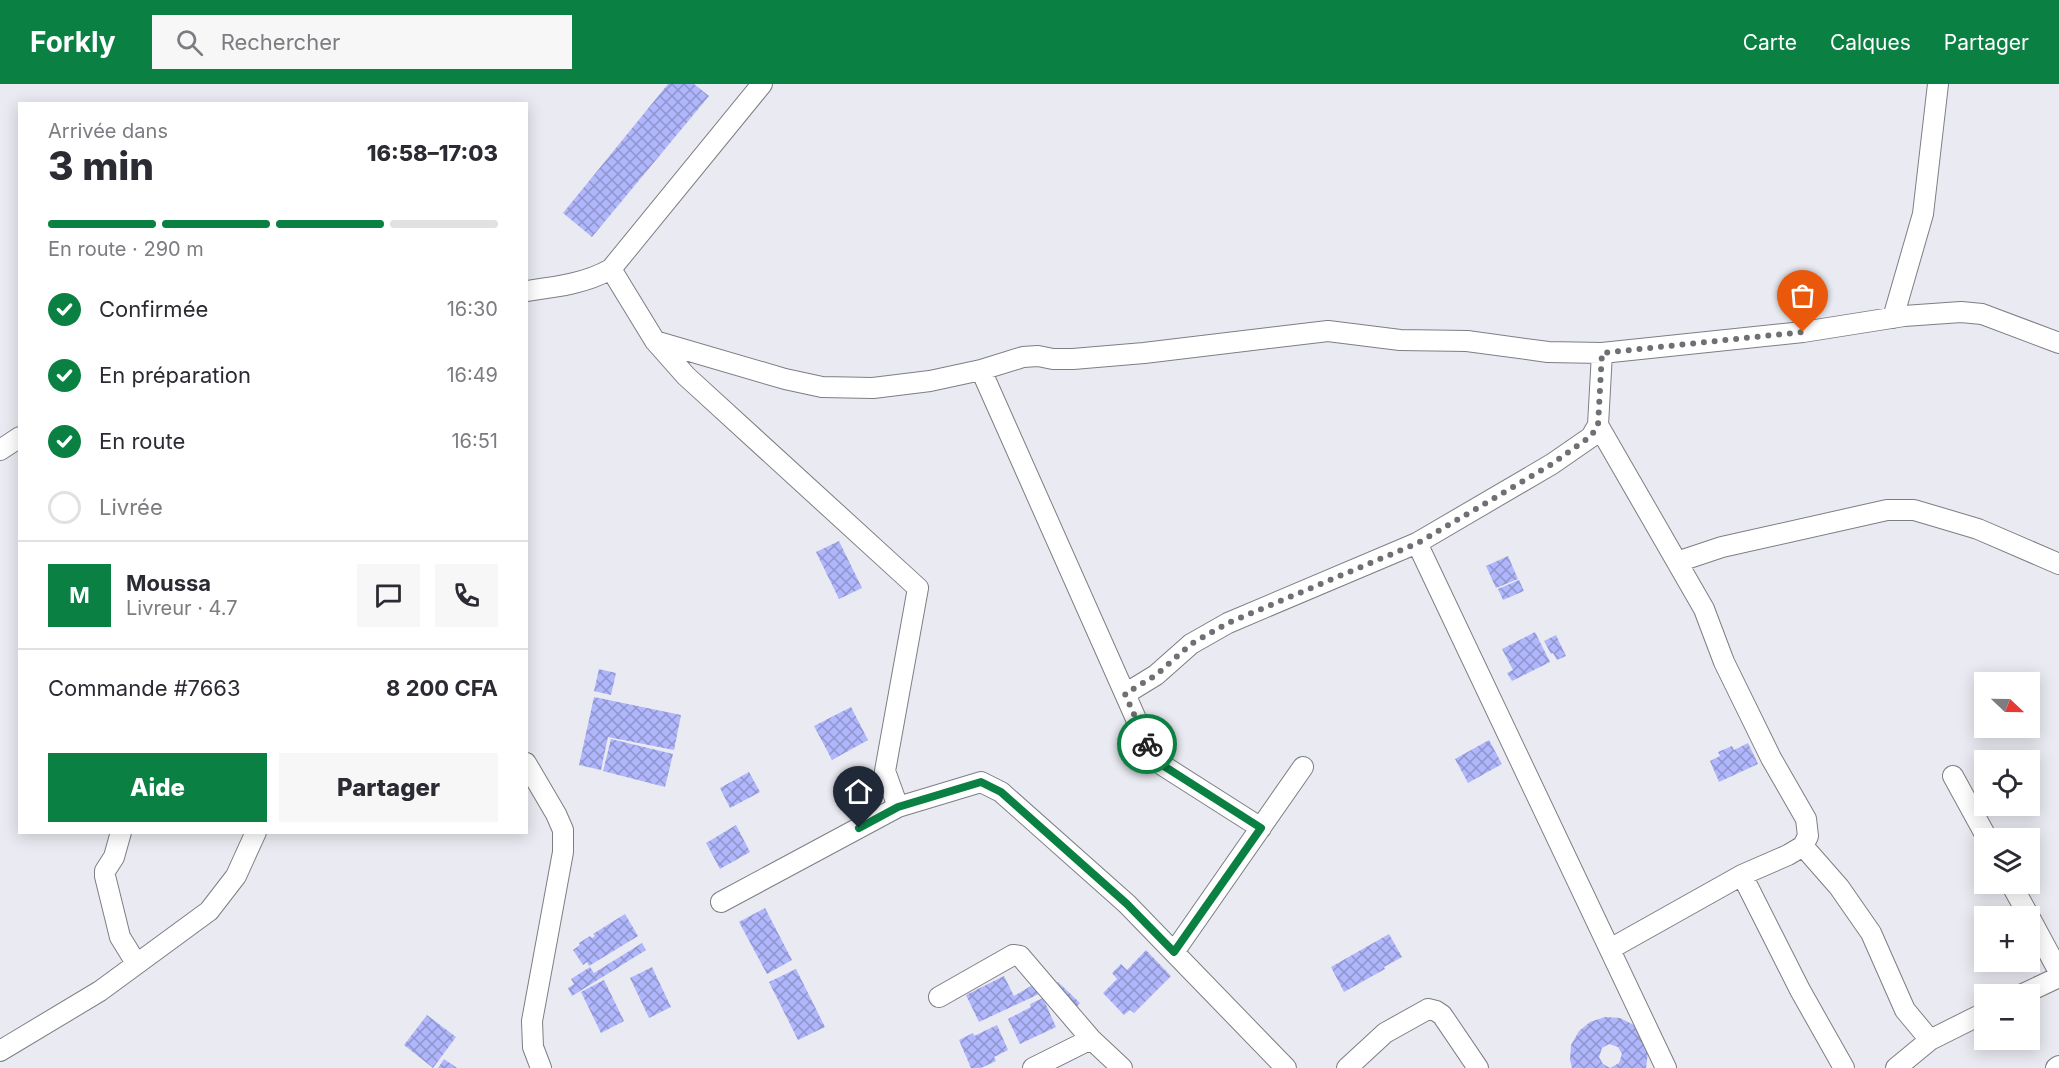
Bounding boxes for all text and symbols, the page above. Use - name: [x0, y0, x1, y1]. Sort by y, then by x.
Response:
- search box: [152, 15, 572, 69]
- text: Forkly: [30, 25, 116, 59]
- icon: search: [173, 26, 206, 59]
- text: Rechercher: [221, 29, 340, 55]
- text: Carte: [1743, 30, 1797, 55]
- text: Calques: [1830, 30, 1911, 55]
- text: Partager: [1944, 30, 2029, 55]
- text: Arrivée dans: [48, 119, 168, 143]
- text: 16:58–17:03: [367, 140, 498, 166]
- text: 3 min: [48, 142, 154, 189]
- text: En route · 290 m: [48, 237, 204, 261]
- pin: [1777, 270, 1828, 332]
- icon: bag: [1786, 279, 1819, 312]
- icon: check: [48, 293, 81, 326]
- text: Confirmée: [99, 296, 208, 322]
- text: 16:30: [447, 297, 498, 321]
- icon: check: [48, 359, 81, 392]
- text: En préparation: [99, 362, 251, 388]
- text: 16:49: [446, 363, 498, 387]
- icon: check: [48, 425, 81, 458]
- text: En route: [99, 428, 185, 454]
- text: 16:51: [451, 429, 498, 453]
- text: Livrée: [99, 494, 163, 520]
- button: chat: [357, 564, 420, 627]
- button: phone: [435, 564, 498, 627]
- text: Moussa: [126, 570, 211, 596]
- text: M: [69, 582, 90, 608]
- text: Livreur · 4.7: [126, 596, 238, 620]
- north arrow: [1974, 672, 2040, 738]
- map controls: [1974, 672, 2040, 1050]
- text: Commande #7663: [48, 675, 241, 701]
- text: 8 200 CFA: [386, 675, 498, 701]
- courier: [1117, 714, 1177, 774]
- icon: bike: [1131, 728, 1164, 761]
- button: locate: [1974, 750, 2040, 816]
- button: Aide: [48, 753, 267, 822]
- button: Partager: [279, 753, 498, 822]
- pin: [833, 766, 884, 828]
- icon: home: [842, 775, 875, 808]
- button: layers: [1974, 828, 2040, 894]
- button: +: [1974, 906, 2040, 972]
- button: −: [1974, 984, 2040, 1050]

